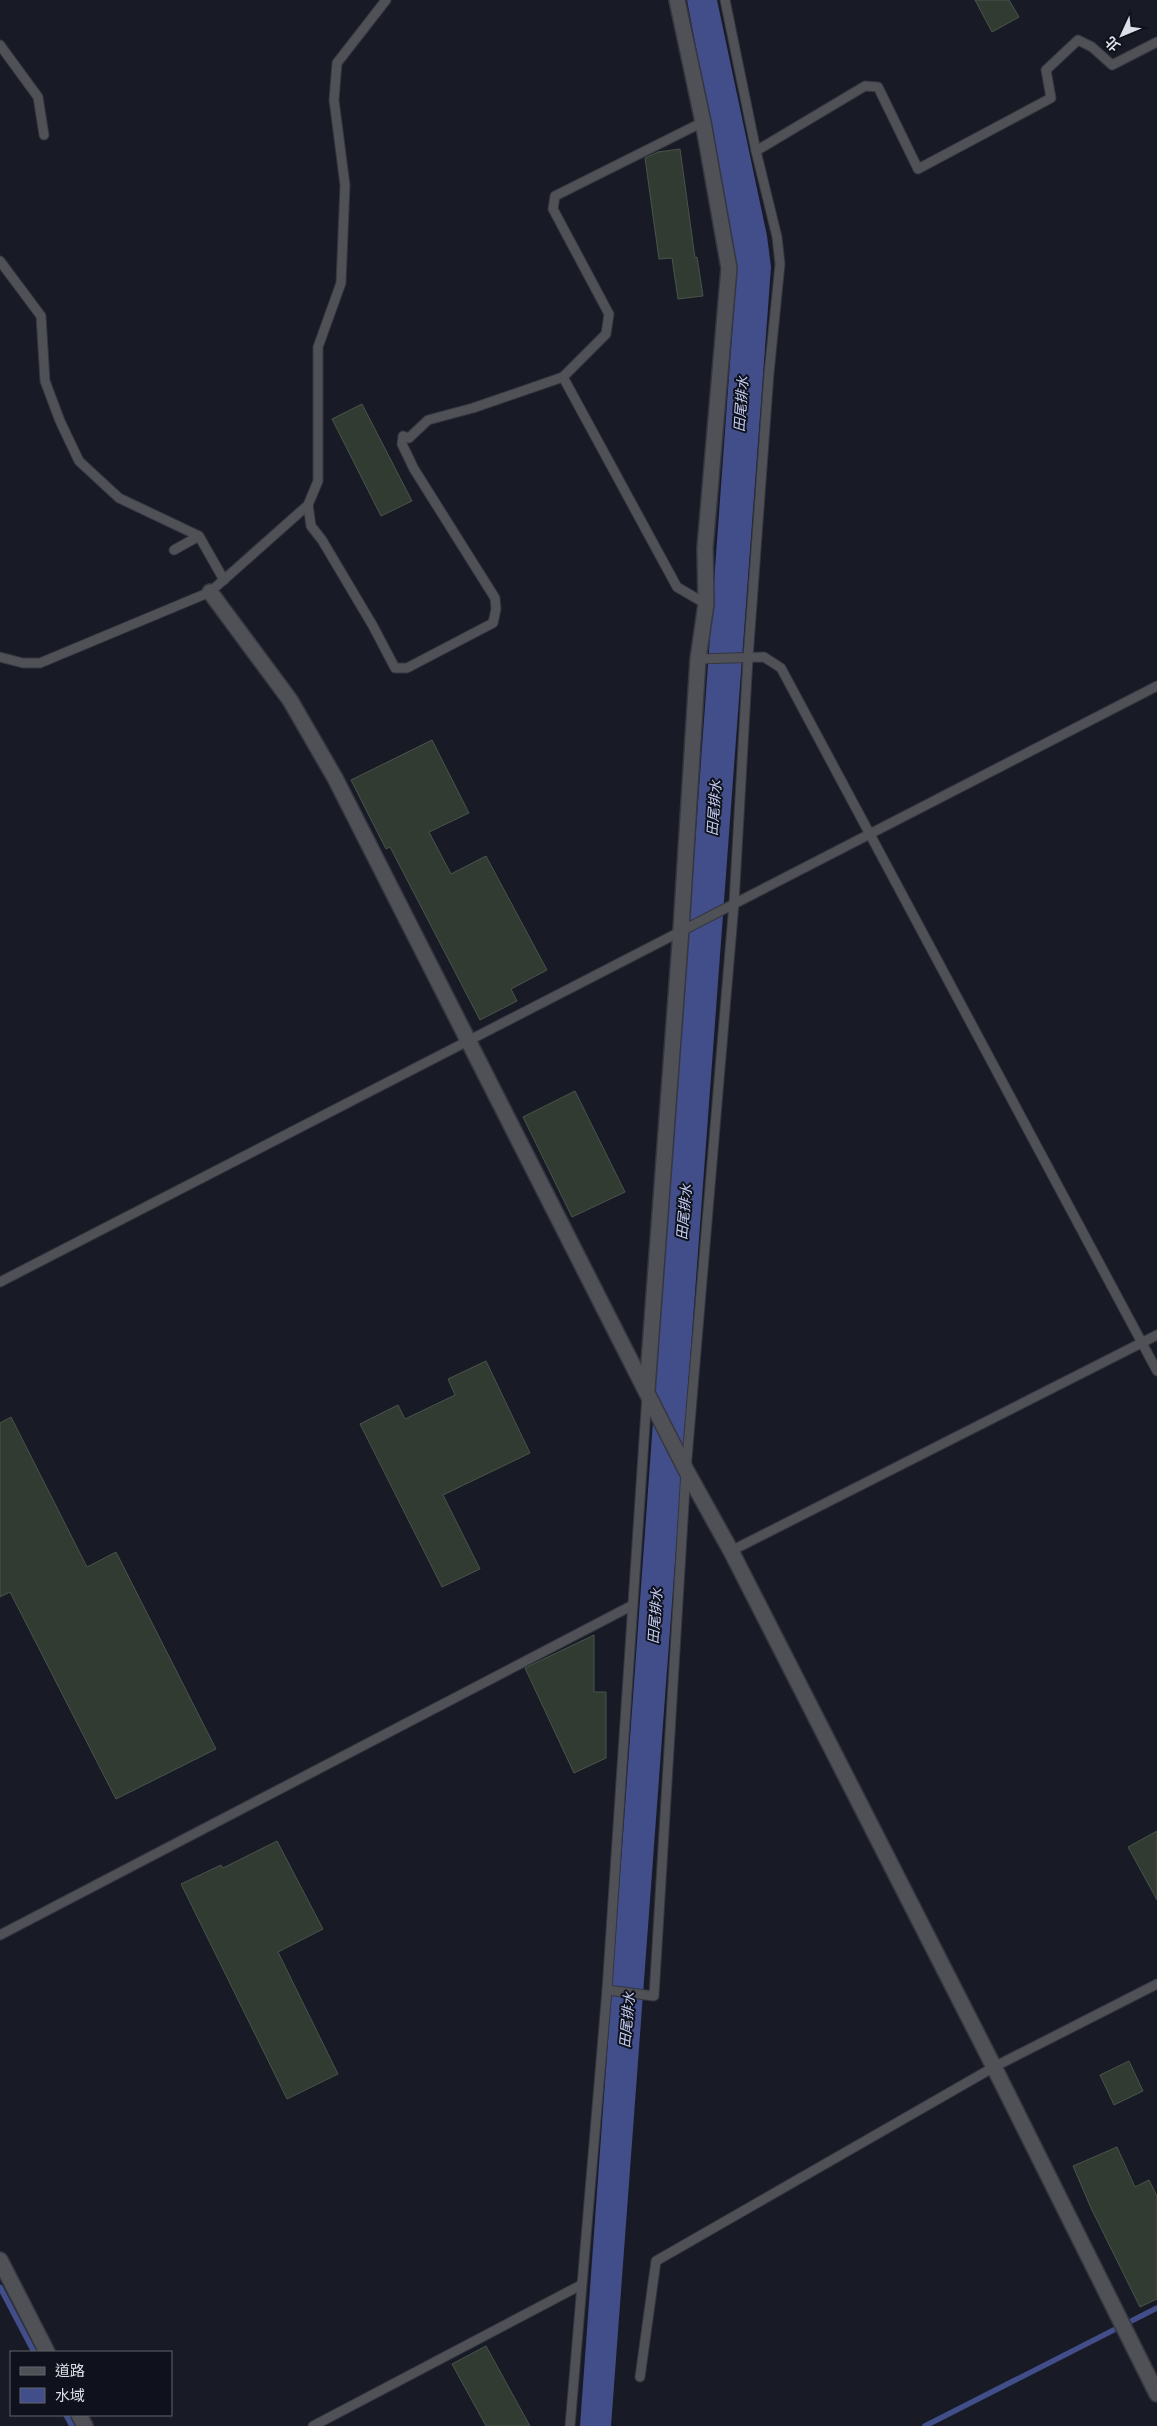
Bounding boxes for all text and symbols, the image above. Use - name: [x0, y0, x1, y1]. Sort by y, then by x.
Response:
- north arrow: [1097, 10, 1147, 60]
- text: 北: [1101, 33, 1124, 55]
- water label: 田尾排水: [730, 374, 752, 433]
- water label: 田尾排水: [703, 778, 725, 837]
- water label: 田尾排水: [673, 1182, 695, 1241]
- water label: 田尾排水: [644, 1586, 666, 1645]
- water label: 田尾排水: [616, 1990, 638, 2049]
- legend: [10, 2351, 172, 2416]
- text: 道路: [55, 2361, 85, 2380]
- text: 水域: [55, 2386, 85, 2405]

